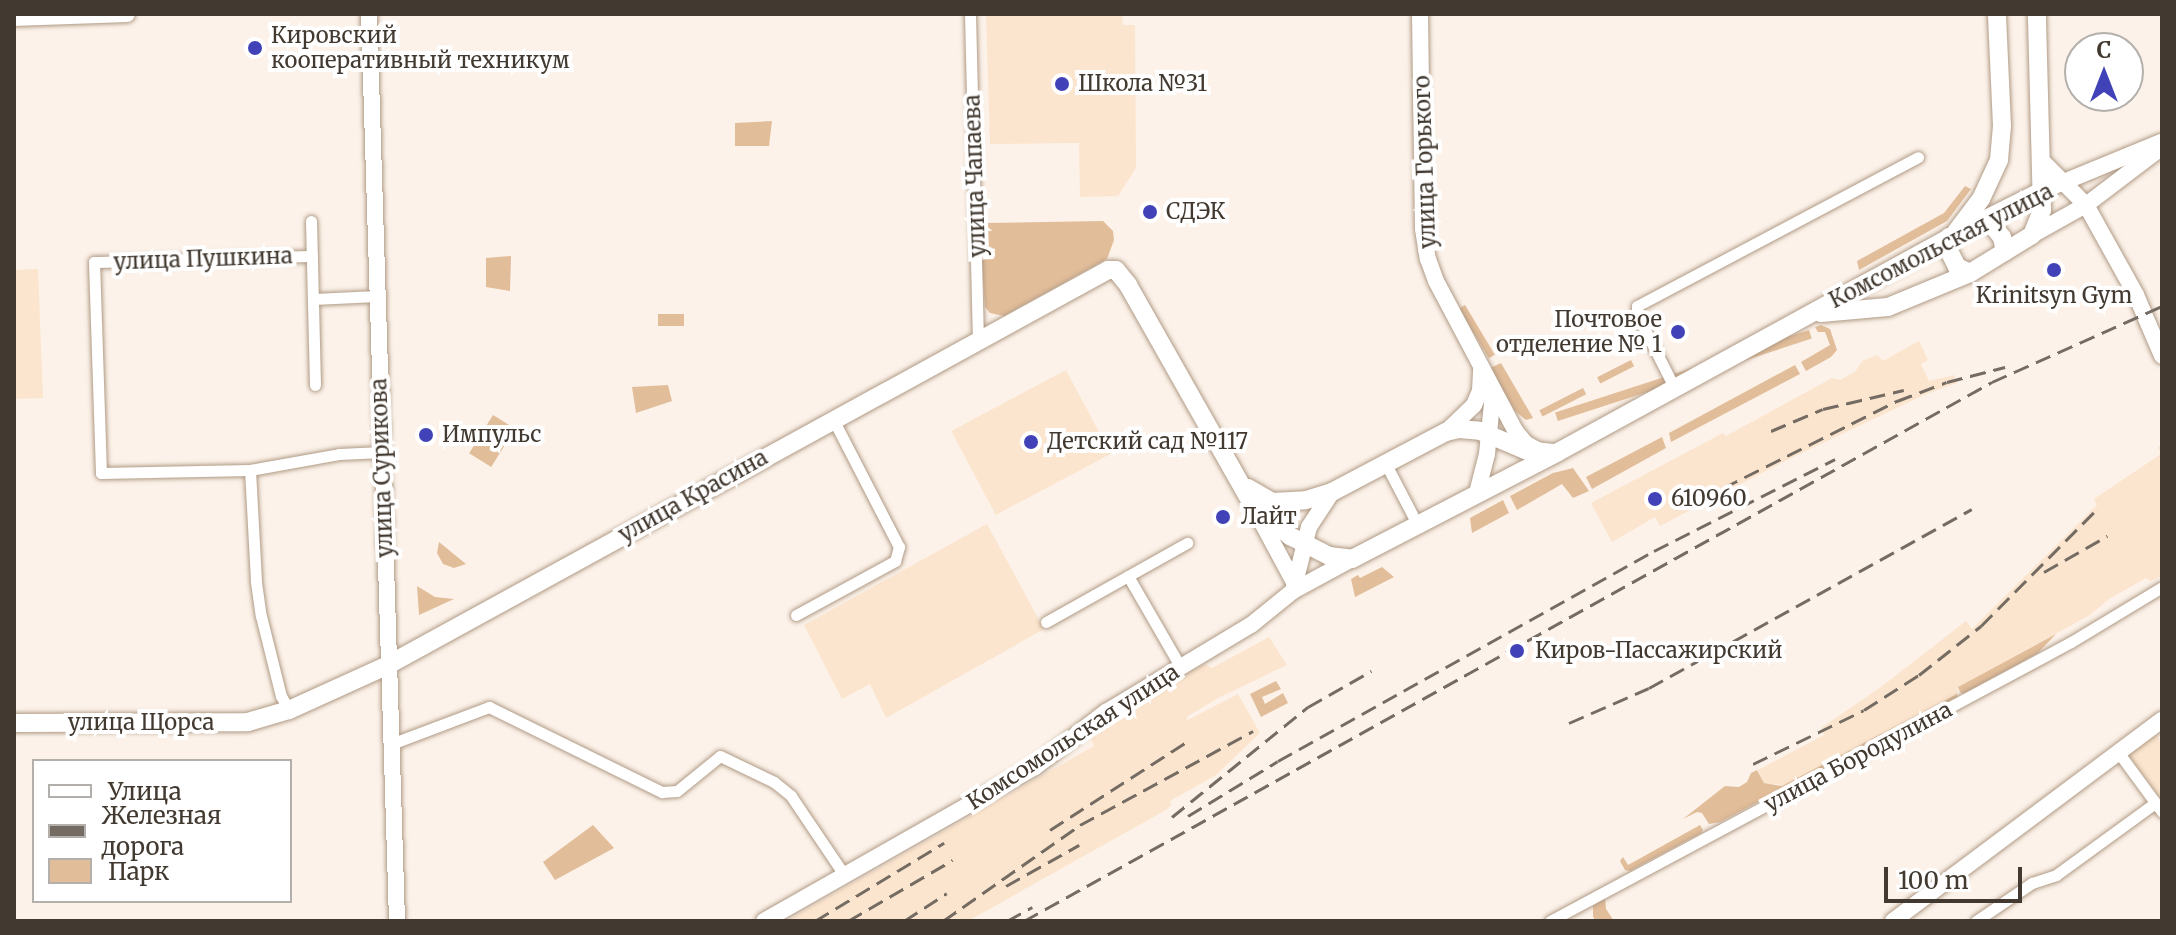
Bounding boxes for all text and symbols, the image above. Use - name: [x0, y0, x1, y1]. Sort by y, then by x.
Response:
- place label: Кировский кооперативный техникум: [271, 22, 570, 74]
- north arrow: [2064, 32, 2144, 112]
- text: С: [2097, 36, 2111, 64]
- marker: Кировский кооперативный техникум: [246, 39, 264, 57]
- place label: Школа №31: [1078, 71, 1207, 97]
- marker: Школа №31: [1053, 75, 1071, 93]
- street label: улица Горького: [1409, 75, 1441, 249]
- street label: улица Чапаева: [959, 94, 991, 258]
- street label: Комсомольская улица: [1825, 178, 2057, 314]
- place label: СДЭК: [1166, 199, 1225, 225]
- marker: СДЭК: [1141, 203, 1159, 221]
- street label: улица Пушкина: [113, 243, 293, 275]
- marker: Krinitsyn Gym: [2045, 261, 2063, 279]
- place label: Krinitsyn Gym: [1976, 283, 2132, 309]
- place label: Почтовое отделение № 1: [1496, 306, 1662, 358]
- marker: Почтовое отделение № 1: [1669, 323, 1687, 341]
- street label: улица Сурикова: [366, 378, 398, 558]
- place label: Импульс: [442, 422, 541, 448]
- marker: Импульс: [417, 426, 435, 444]
- place label: Детский сад №117: [1047, 429, 1248, 455]
- marker: Детский сад №117: [1022, 433, 1040, 451]
- street label: улица Красина: [614, 444, 772, 548]
- place label: 610960: [1671, 486, 1747, 512]
- marker: 610960: [1646, 490, 1664, 508]
- place label: Лайт: [1241, 504, 1297, 530]
- marker: Лайт: [1212, 506, 1234, 528]
- place label: Киров-Пассажирский: [1535, 638, 1782, 664]
- marker: Киров-Пассажирский: [1506, 640, 1528, 662]
- street label: Комсомольская улица: [962, 659, 1184, 815]
- street label: улица Бородулина: [1760, 696, 1956, 818]
- street label: улица Щорса: [68, 710, 214, 736]
- legend: [32, 759, 292, 903]
- text: Улица: [108, 776, 182, 807]
- text: Железная дорога: [102, 800, 221, 862]
- scale bar: [1888, 851, 2026, 901]
- text: Парк: [108, 856, 169, 887]
- text: 100 m: [1898, 865, 1968, 896]

